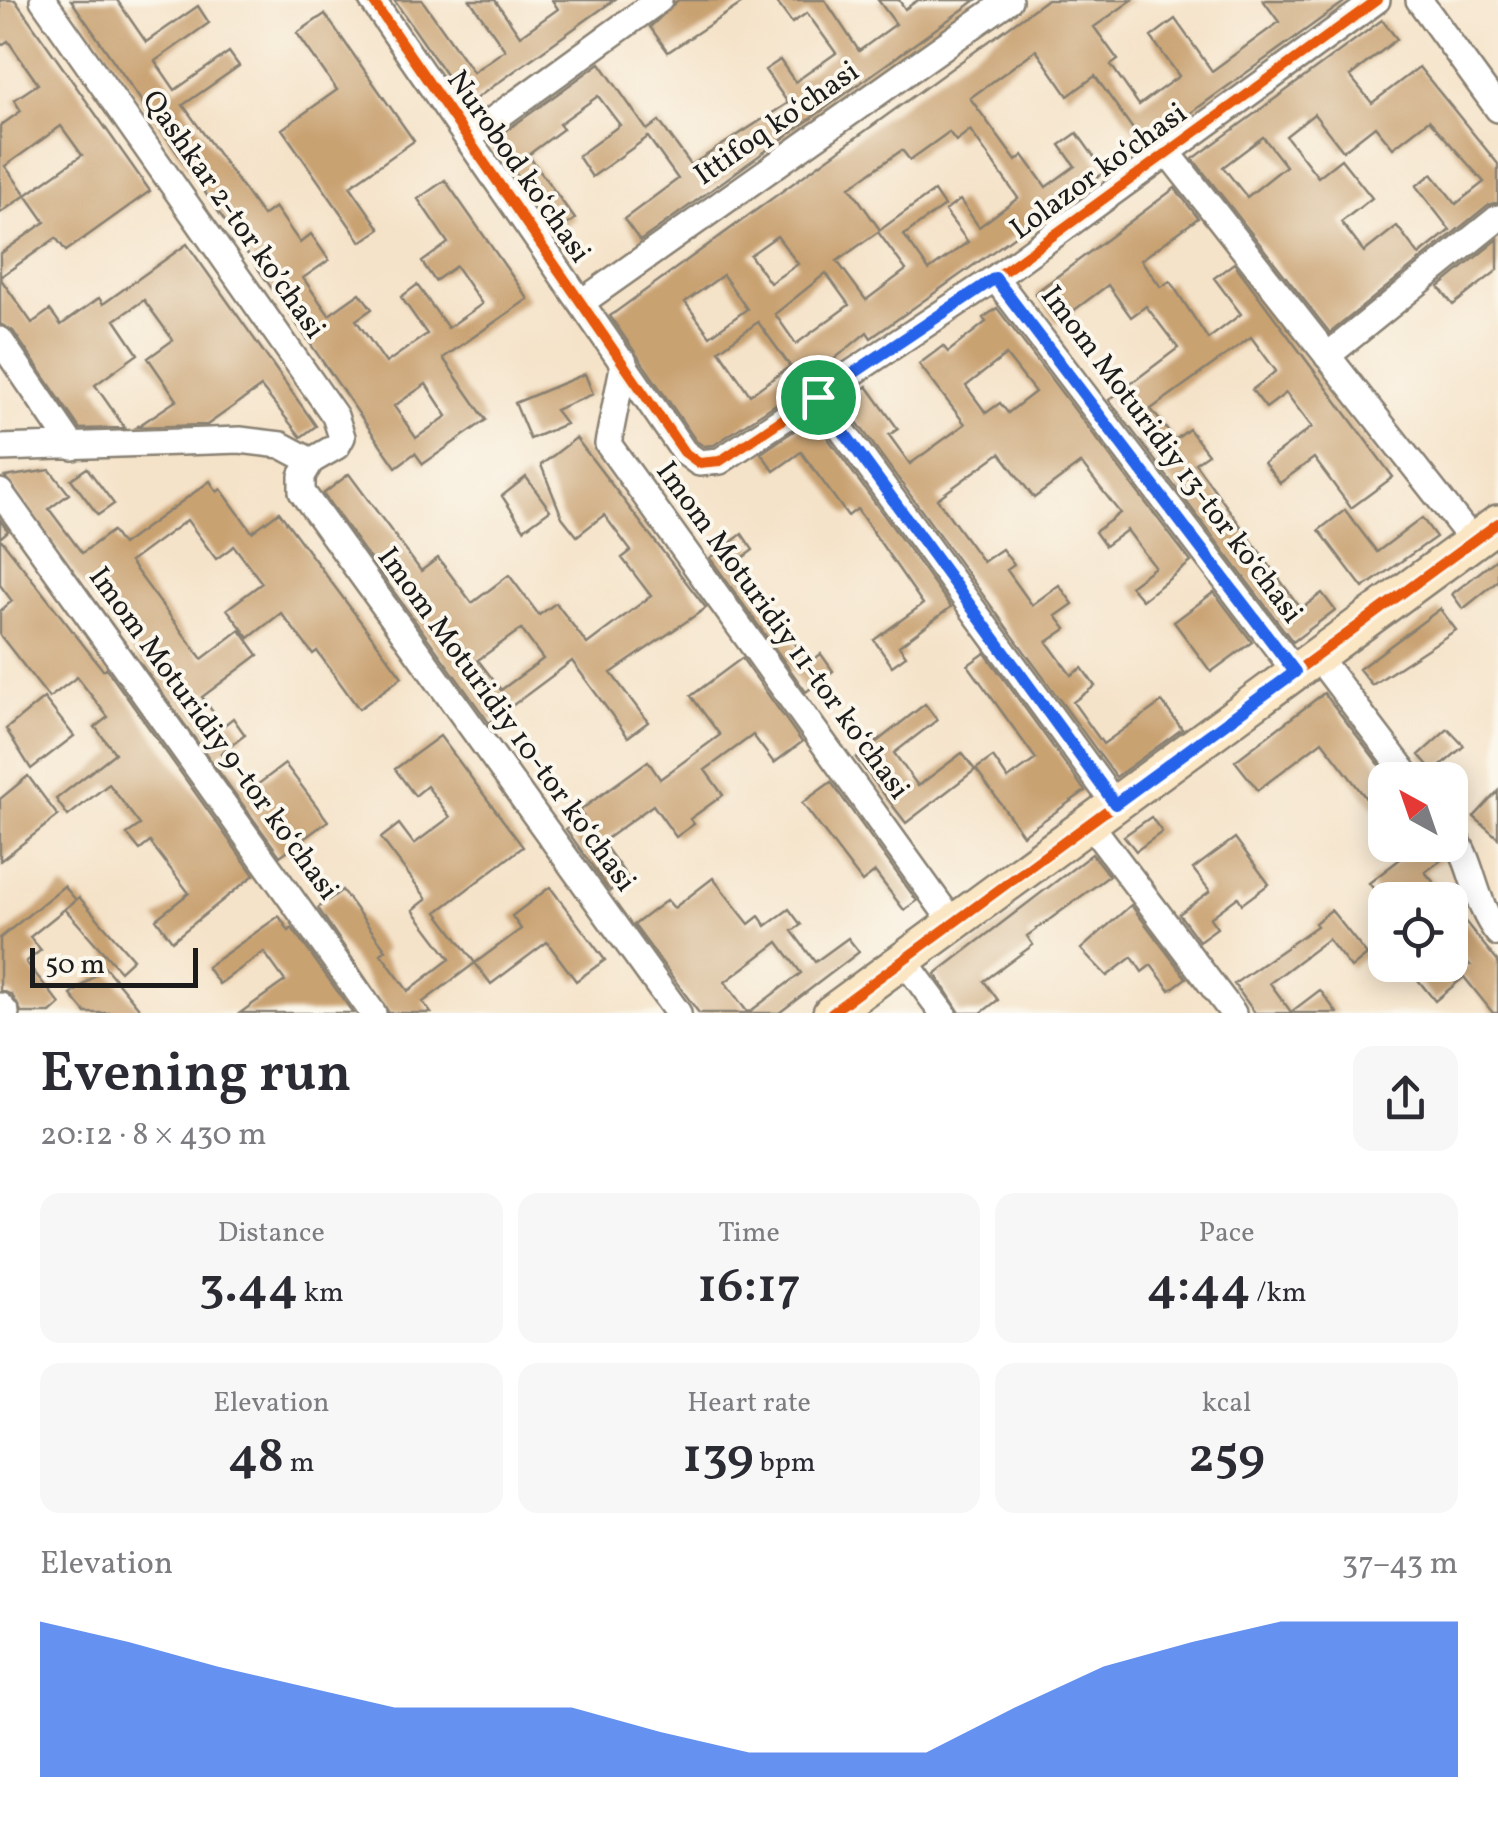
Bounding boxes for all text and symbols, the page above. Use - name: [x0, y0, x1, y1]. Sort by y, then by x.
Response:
- street label: Ittifoq ko‘chasi: [686, 52, 868, 196]
- street label: Nurobod koʻchasi: [436, 62, 600, 272]
- street label: Qashkar 2-tor koʼchasi: [131, 82, 335, 348]
- street label: Lolazor ko‘chasi: [1002, 93, 1196, 251]
- street label: Imom Moturidiy 13-tor koʻchasi: [1030, 277, 1312, 633]
- pin: [776, 355, 861, 440]
- icon: arrive: [791, 370, 846, 425]
- street label: Imom Moturidiy 11-tor koʻchasi: [645, 453, 919, 809]
- street label: Imom Moturidiy 10-tor koʻchasi: [366, 539, 646, 901]
- street label: Imom Moturidiy 9-tor koʻchasi: [78, 559, 348, 909]
- north arrow: [1368, 762, 1468, 862]
- map controls: [1368, 762, 1468, 982]
- button: locate: [1368, 882, 1468, 982]
- scale bar: [30, 943, 198, 988]
- text: 50 m: [45, 946, 105, 985]
- text: Evening run: [40, 1038, 352, 1114]
- button: share: [1353, 1046, 1458, 1151]
- text: 20:12 · 8 × 430 m: [40, 1114, 267, 1158]
- text: Distance: [218, 1214, 325, 1253]
- text: Time: [718, 1214, 780, 1253]
- text: Pace: [1199, 1214, 1255, 1253]
- text: 3.44: [199, 1253, 298, 1323]
- text: 16:17: [697, 1253, 801, 1323]
- text: 4:44: [1147, 1253, 1251, 1323]
- text: km: [298, 1274, 344, 1313]
- text: /km: [1251, 1274, 1306, 1313]
- text: Elevation: [213, 1384, 330, 1423]
- text: Heart rate: [687, 1384, 811, 1423]
- text: kcal: [1202, 1384, 1252, 1423]
- text: 48: [228, 1423, 284, 1493]
- text: 139: [682, 1423, 754, 1493]
- text: 259: [1188, 1423, 1265, 1493]
- text: m: [284, 1444, 315, 1483]
- text: bpm: [754, 1444, 816, 1483]
- text: Elevation: [40, 1543, 173, 1587]
- text: 37–43 m: [1342, 1543, 1458, 1587]

